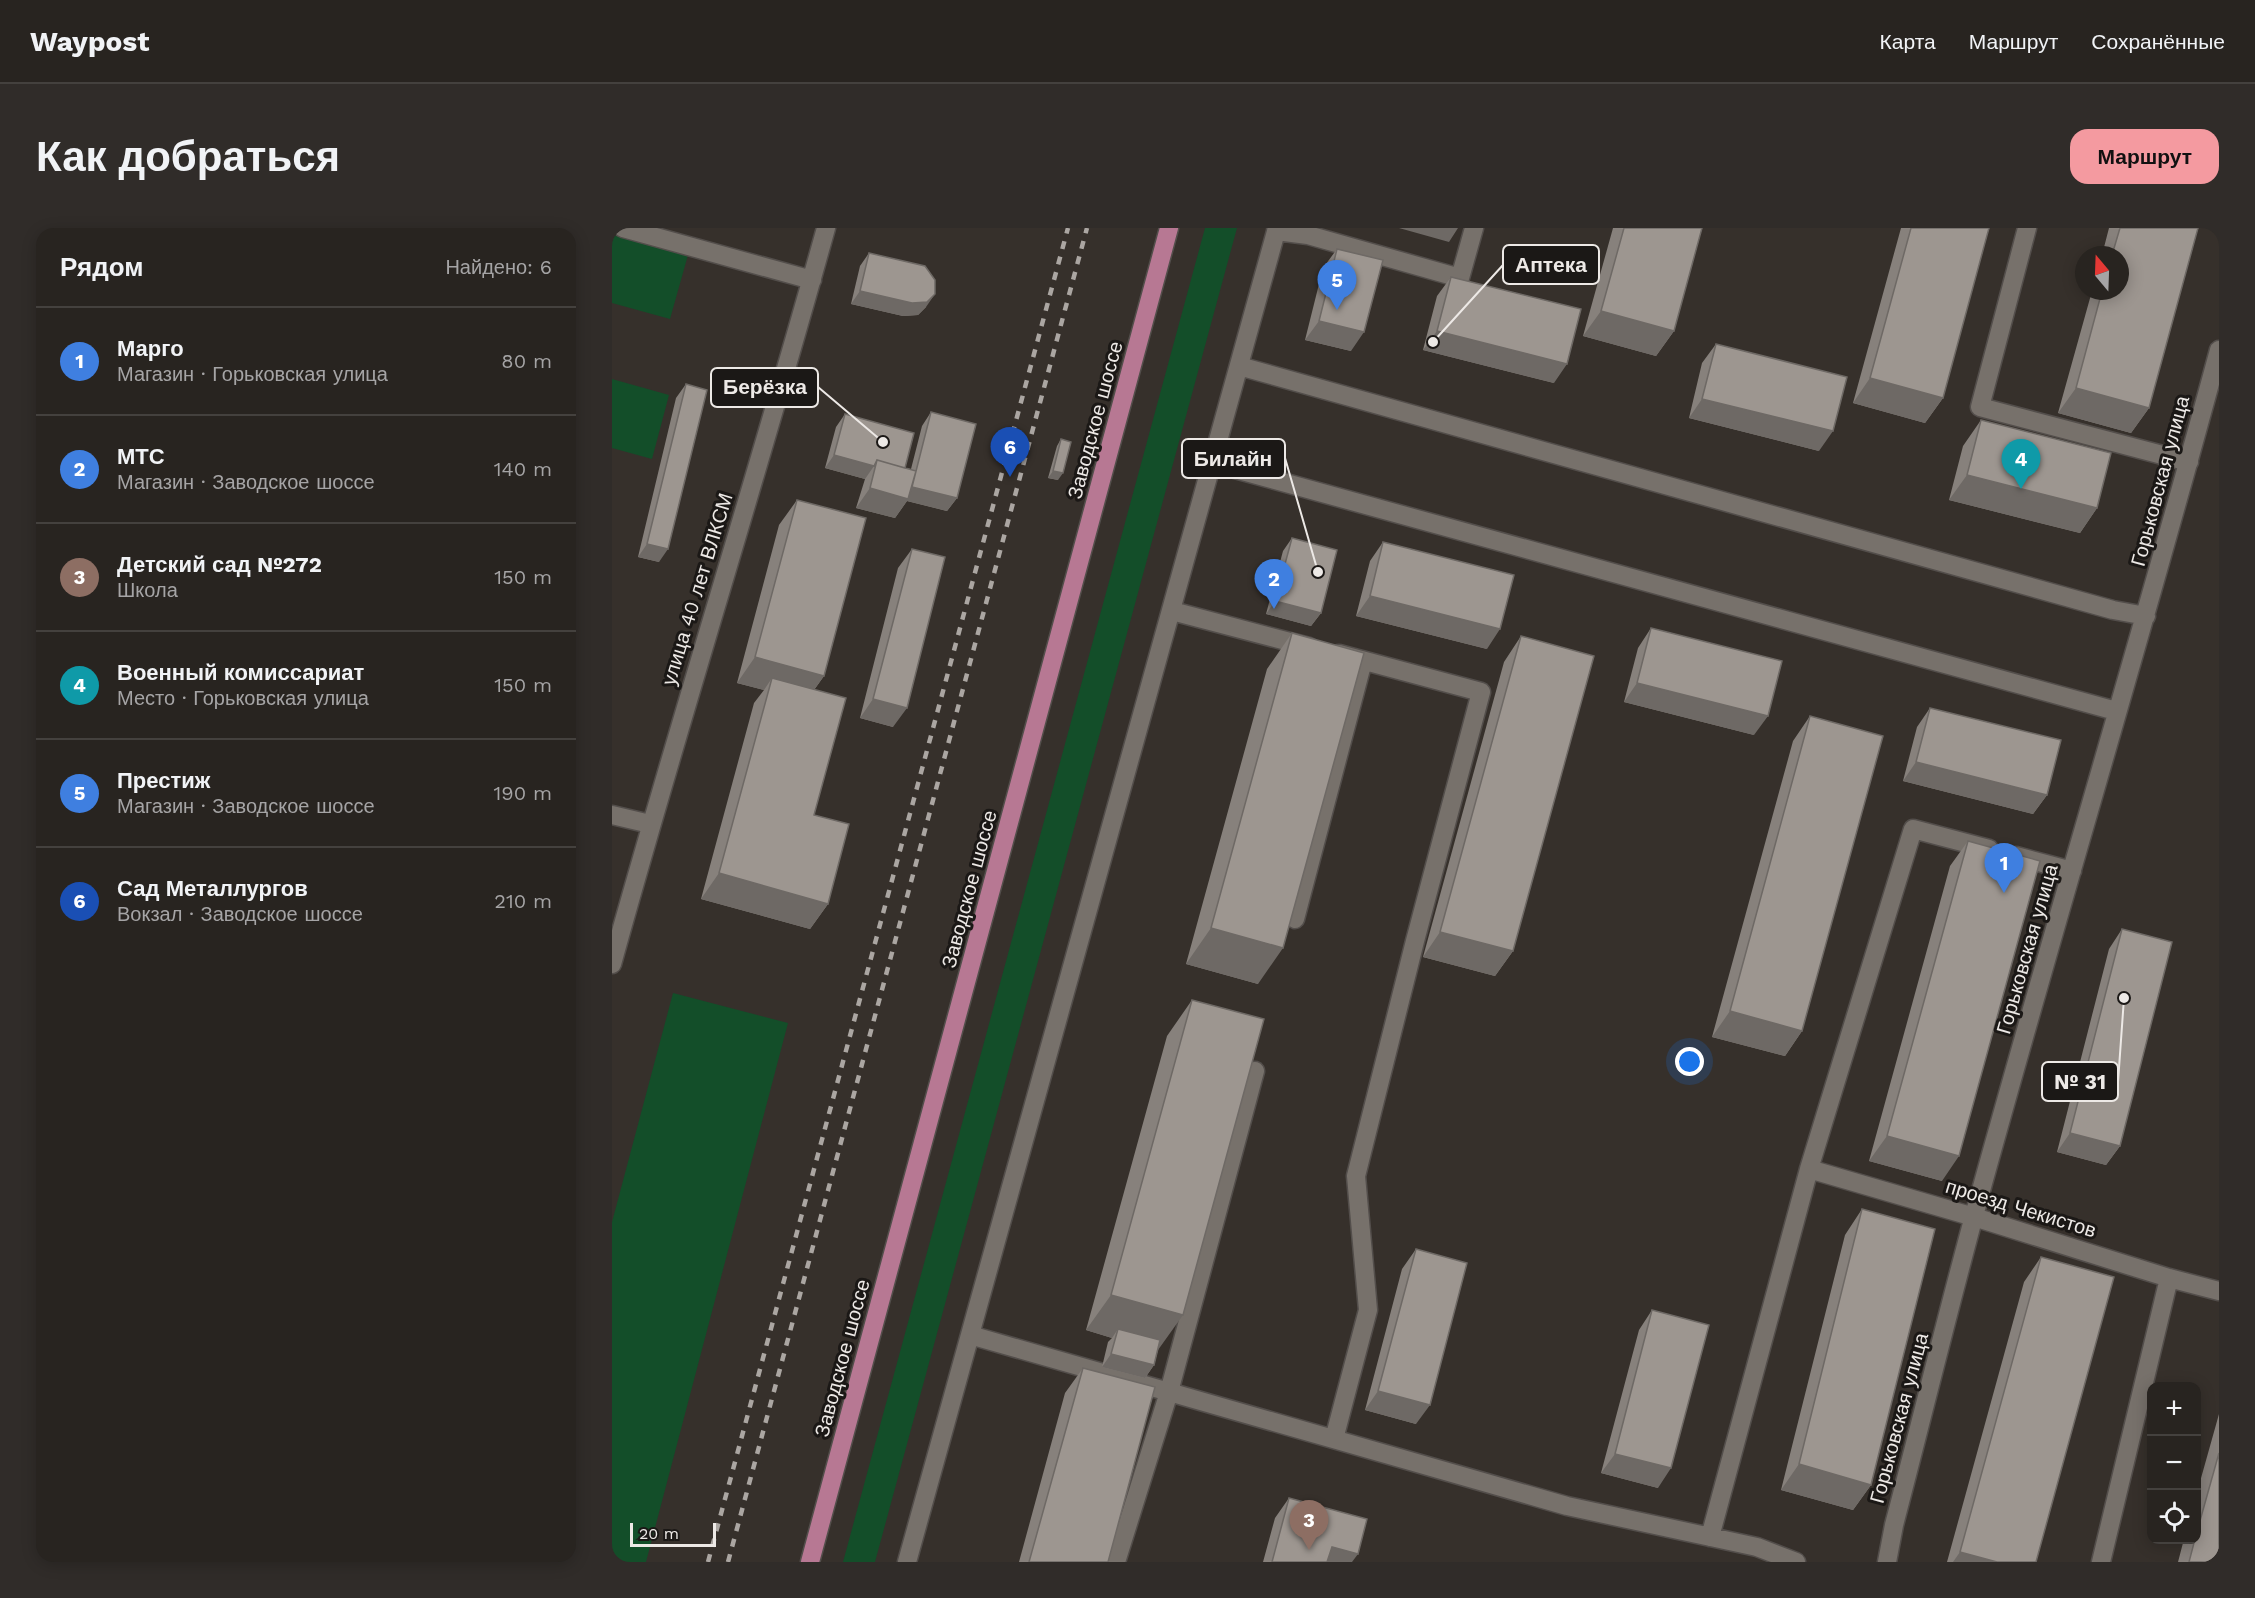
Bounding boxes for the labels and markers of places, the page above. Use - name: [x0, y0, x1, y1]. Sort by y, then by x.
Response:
- callout: Аптека: [1503, 245, 1599, 284]
- pin: 5: [1318, 260, 1356, 310]
- callout: Берёзка: [711, 368, 818, 407]
- pin: 6: [990, 428, 1030, 477]
- callout: Билайн: [1182, 439, 1285, 478]
- pin: 4: [2002, 440, 2040, 489]
- pin: 2: [1254, 560, 1294, 609]
- pin: 1: [1984, 844, 2024, 893]
- callout: № 31: [2042, 1062, 2118, 1101]
- pin: 3: [1290, 1500, 1328, 1550]

